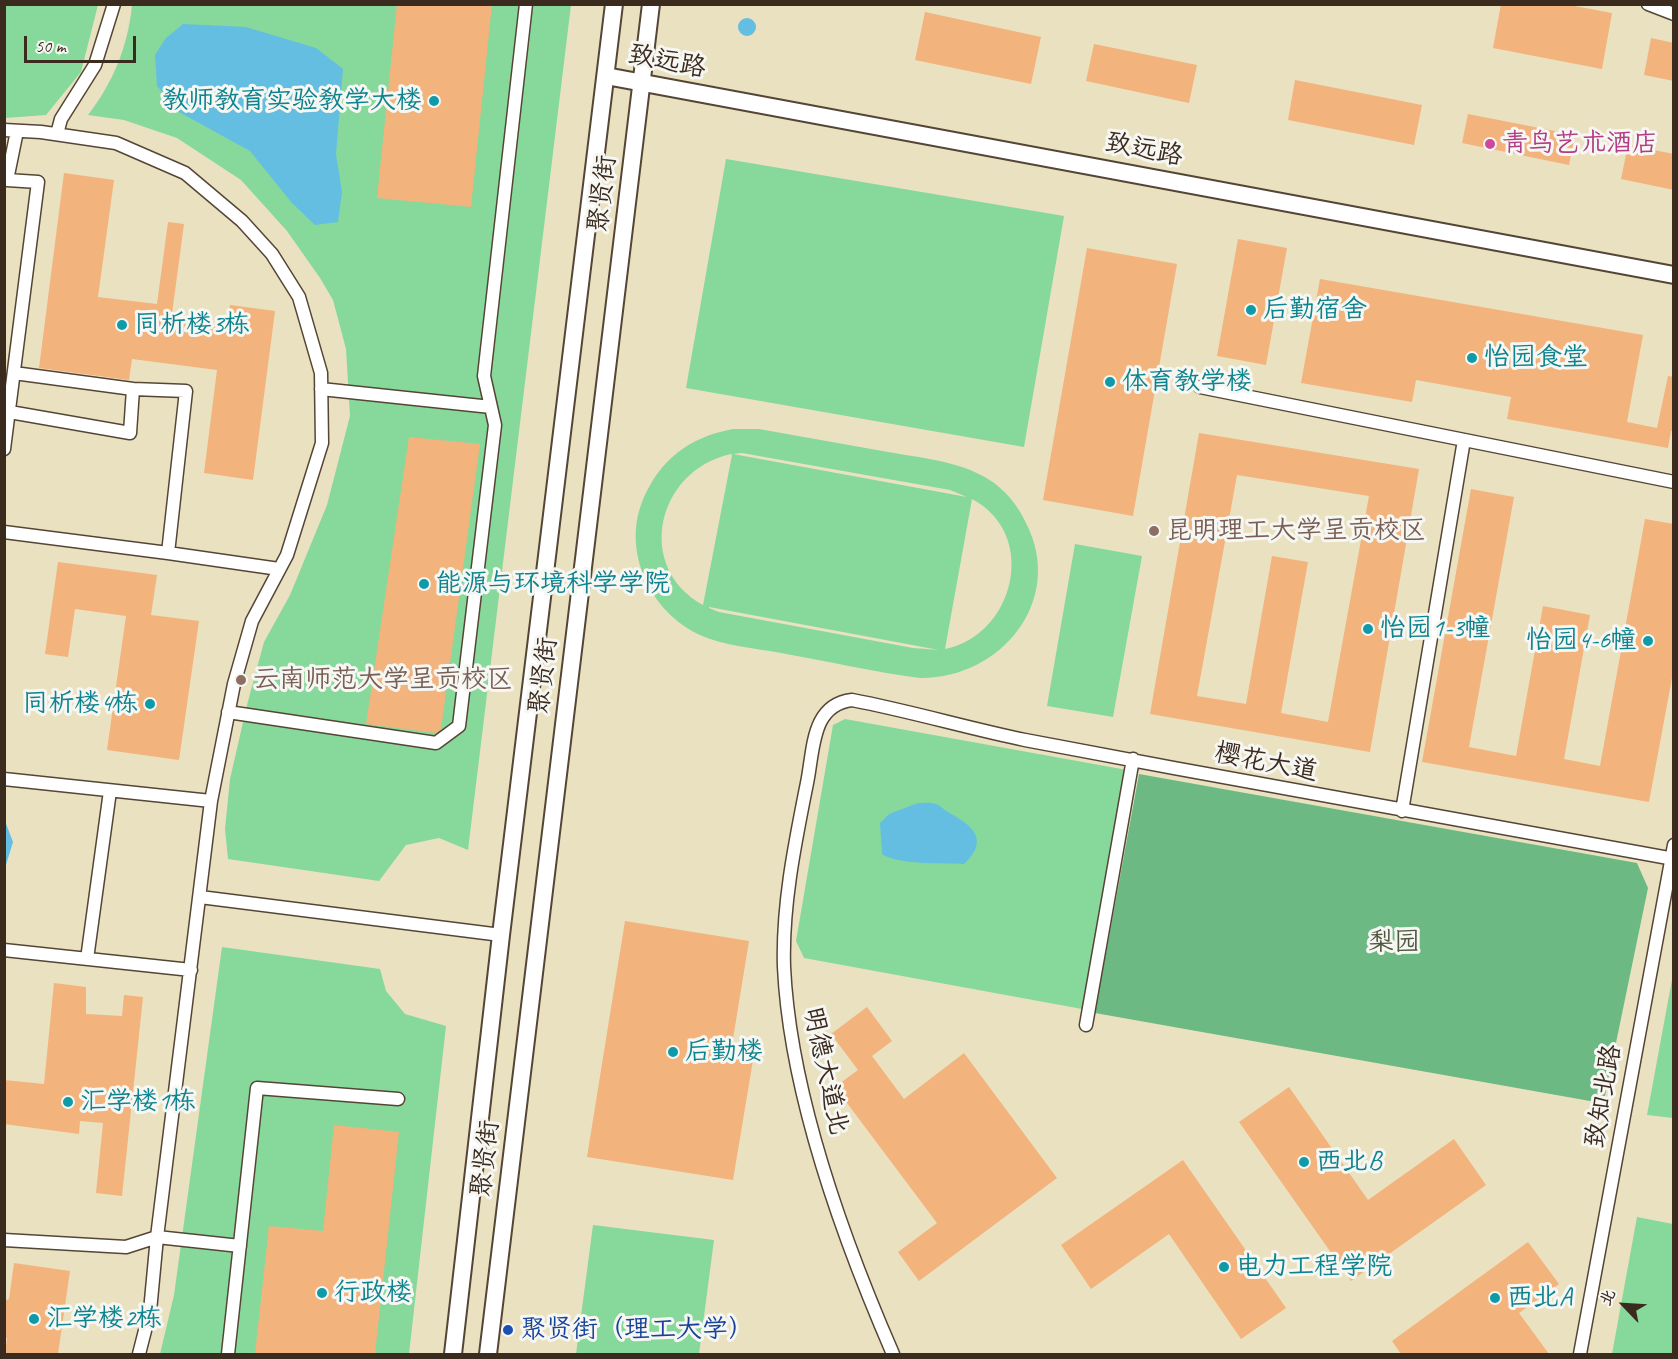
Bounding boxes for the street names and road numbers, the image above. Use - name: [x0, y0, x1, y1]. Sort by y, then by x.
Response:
- street label: 致远路: [626, 39, 708, 85]
- street label: 致远路: [1103, 127, 1185, 173]
- street label: 聚贤街: [583, 153, 623, 235]
- street label: 聚贤街: [524, 635, 564, 717]
- street label: 樱花大道: [1212, 738, 1320, 788]
- street label: 明德大道北: [796, 1004, 854, 1138]
- street label: 致知北路: [1580, 1042, 1628, 1150]
- street label: 聚贤街: [466, 1118, 506, 1200]

